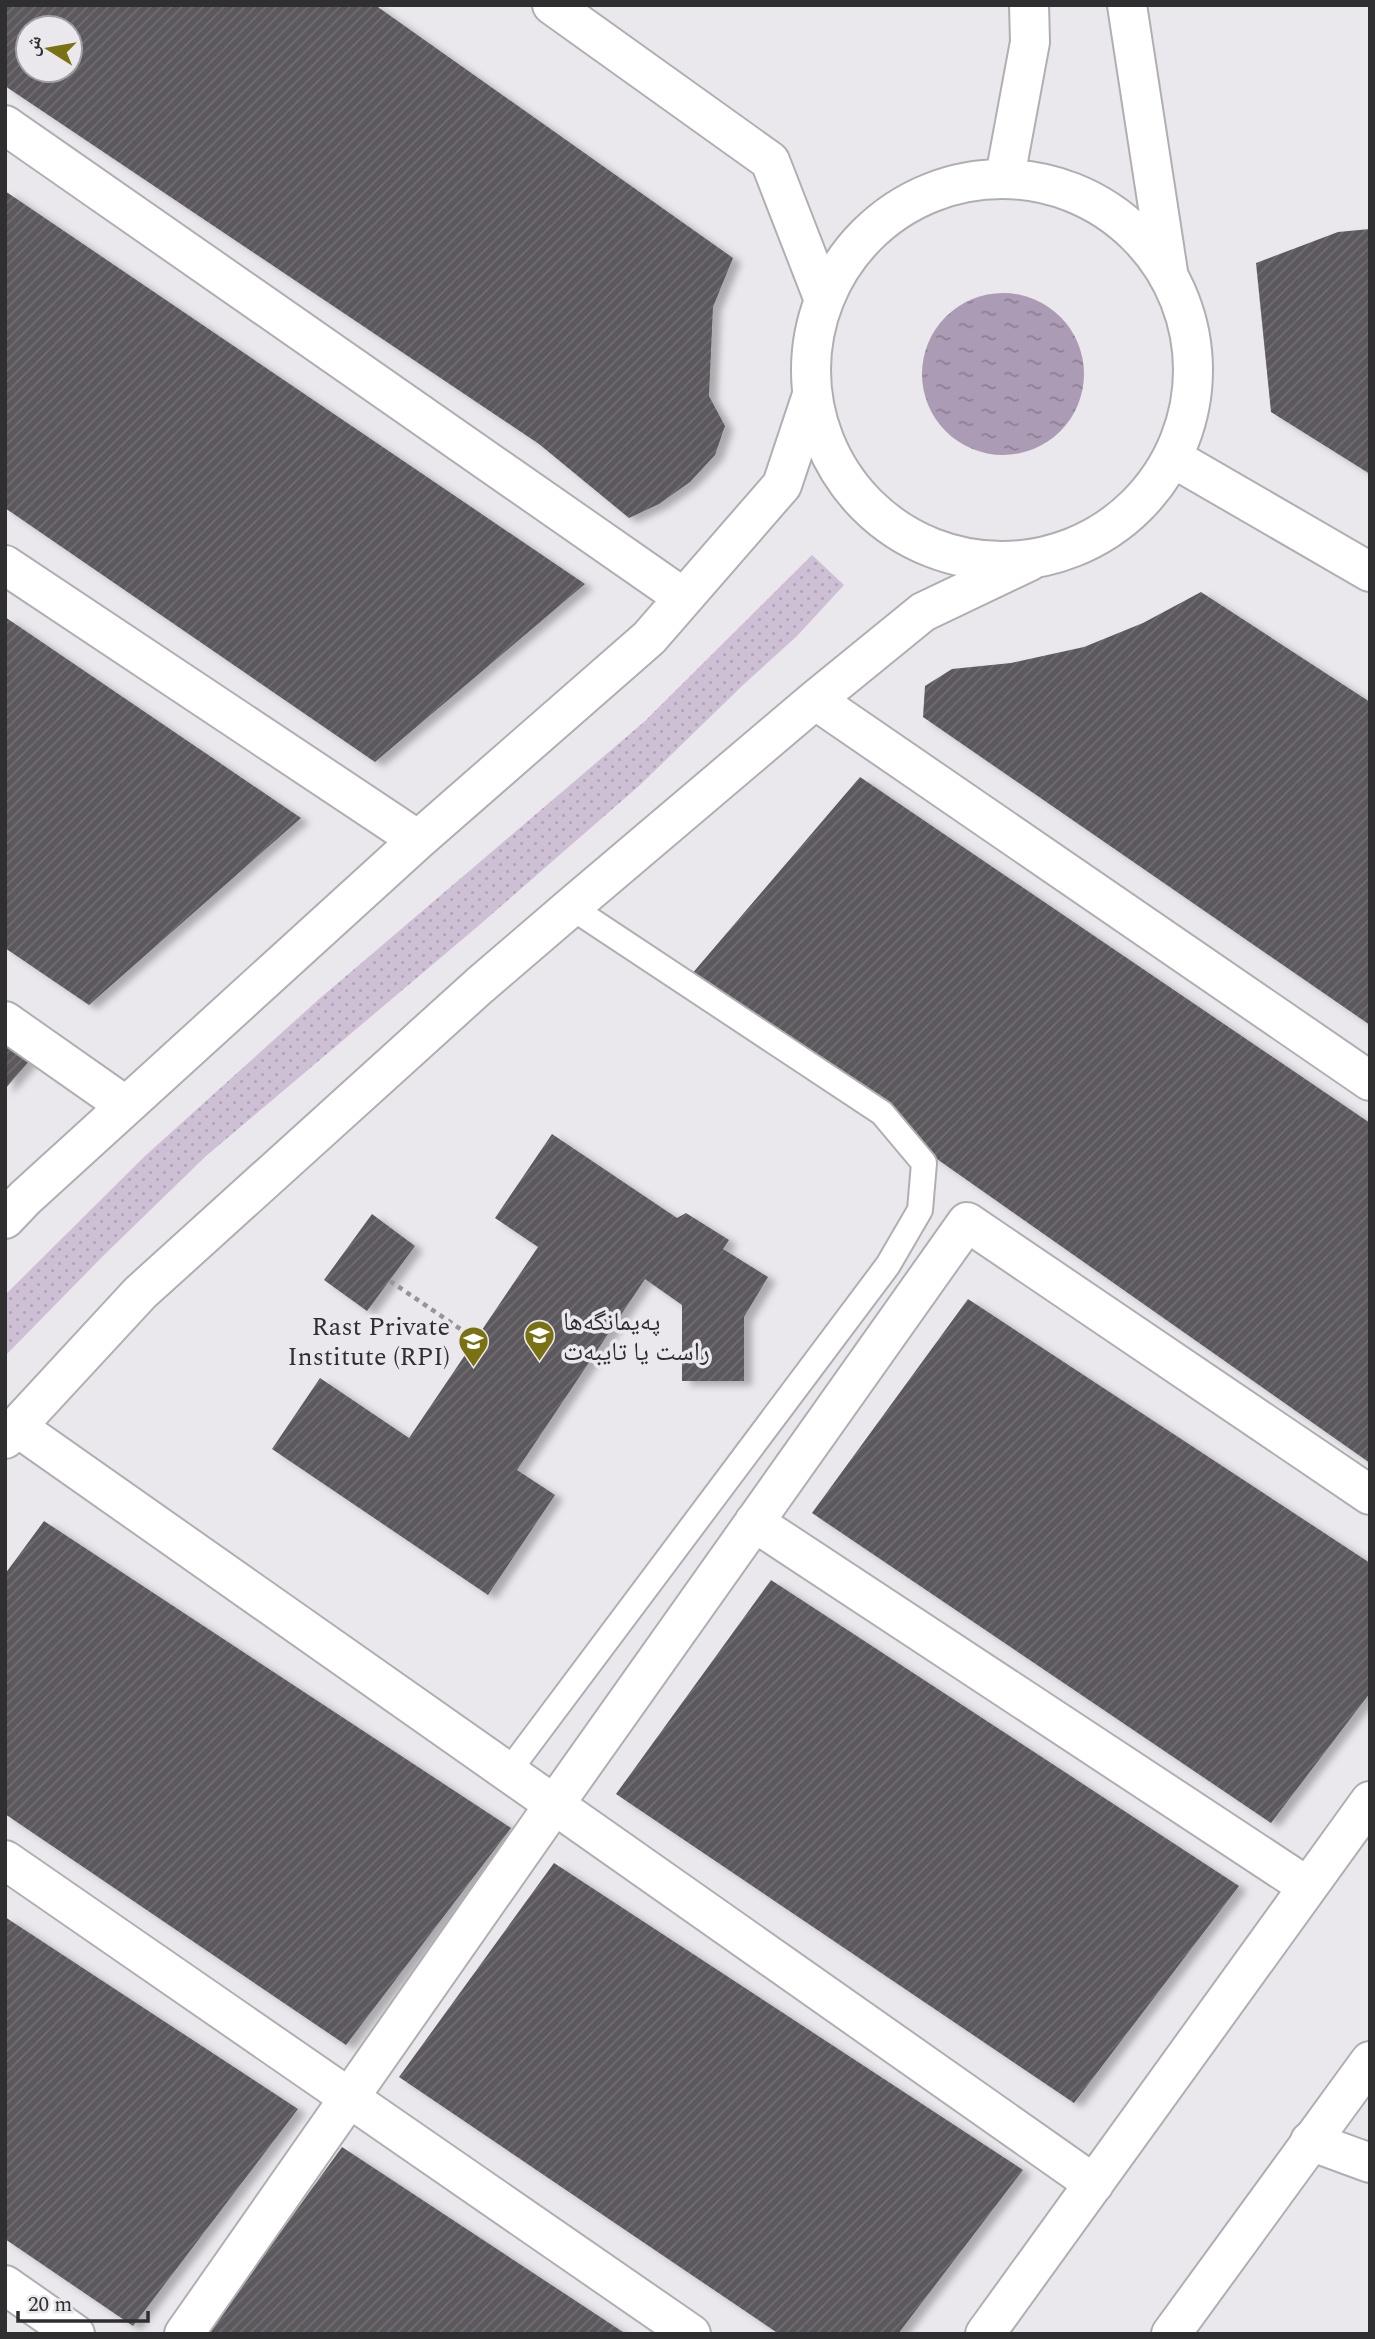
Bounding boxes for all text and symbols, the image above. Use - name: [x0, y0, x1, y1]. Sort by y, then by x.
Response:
- north arrow: [14, 14, 84, 84]
- text: ش: [18, 33, 50, 59]
- place label: پەیمانگەها راست یا تایبەت: [563, 1302, 710, 1372]
- place label: Rast Private Institute (RPI): [287, 1307, 450, 1377]
- school or university icon: پەیمانگەها راست یا تایبەت: [523, 1319, 557, 1363]
- school or university icon: Rast Private Institute (RPI): [456, 1324, 490, 1368]
- scale bar: [18, 2280, 147, 2324]
- text: 20 m: [28, 2289, 72, 2321]

